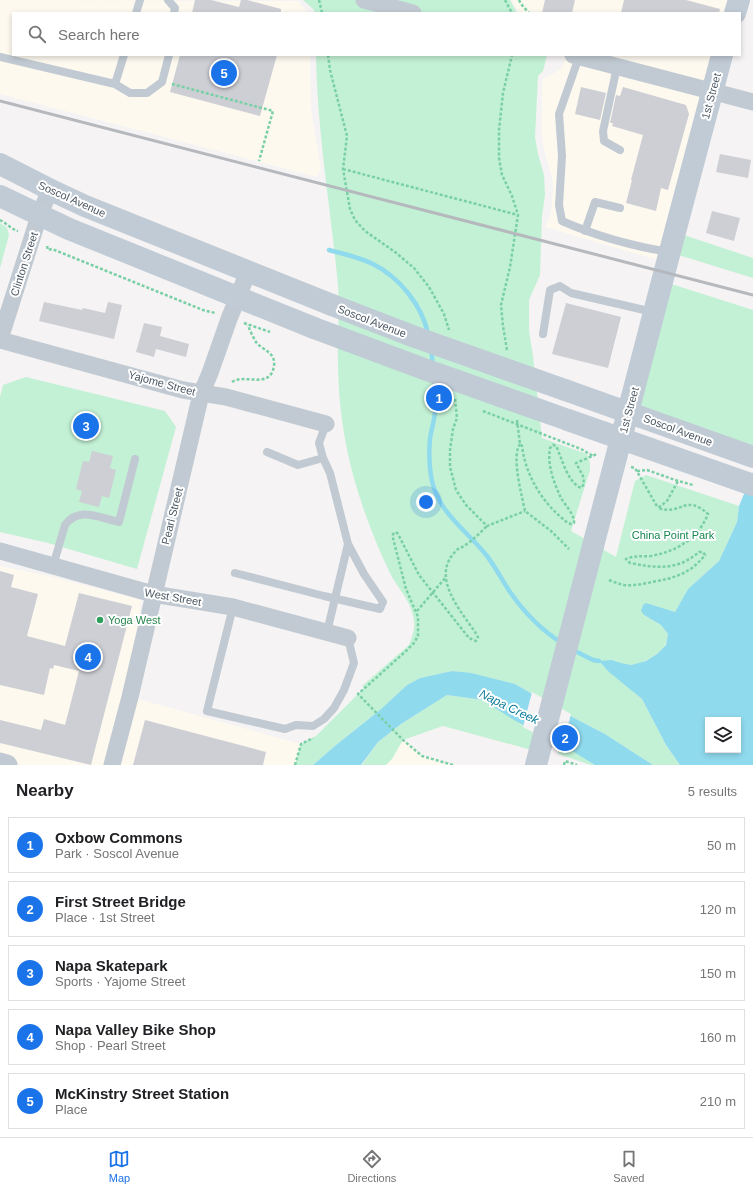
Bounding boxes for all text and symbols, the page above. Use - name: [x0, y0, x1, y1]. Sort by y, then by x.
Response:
- search box: [12, 12, 741, 56]
- icon: search: [26, 23, 48, 45]
- text: Search here: [58, 26, 140, 43]
- pin: 5: [211, 58, 237, 88]
- street label: 1st Street: [699, 72, 723, 120]
- street label: Soscol Avenue: [36, 179, 108, 219]
- street label: Clinton Street: [8, 230, 40, 298]
- street label: Soscol Avenue: [336, 302, 408, 340]
- street label: Yajome Street: [127, 368, 197, 398]
- pin: 1: [426, 383, 452, 413]
- street label: 1st Street: [617, 386, 641, 434]
- pin: 3: [73, 411, 99, 441]
- street label: Soscol Avenue: [642, 412, 714, 448]
- street label: Pearl Street: [159, 486, 185, 546]
- your location: [416, 492, 436, 512]
- park label: China Point Park: [632, 529, 715, 541]
- street label: West Street: [144, 586, 202, 608]
- place label: Yoga West: [108, 614, 161, 626]
- marker: Yoga West: [95, 615, 105, 625]
- pin: 4: [75, 642, 101, 672]
- water label: Napa Creek: [477, 687, 542, 728]
- map controls: [705, 717, 741, 753]
- button: layers: [705, 717, 741, 753]
- pin: 2: [552, 723, 578, 753]
- text: Nearby: [16, 781, 74, 800]
- text: 5 results: [688, 784, 737, 799]
- text: Oxbow Commons: [55, 829, 183, 846]
- text: 1: [26, 838, 34, 853]
- text: 50 m: [707, 838, 736, 853]
- text: Park · Soscol Avenue: [55, 846, 179, 861]
- text: First Street Bridge: [55, 893, 186, 910]
- text: 2: [26, 902, 34, 917]
- text: 120 m: [700, 902, 736, 917]
- text: Place · 1st Street: [55, 910, 155, 925]
- text: Napa Skatepark: [55, 957, 168, 974]
- text: 3: [26, 966, 34, 981]
- text: 150 m: [700, 966, 736, 981]
- text: Sports · Yajome Street: [55, 974, 185, 989]
- text: Napa Valley Bike Shop: [55, 1021, 216, 1038]
- text: 4: [26, 1030, 34, 1045]
- text: 160 m: [700, 1030, 736, 1045]
- text: Shop · Pearl Street: [55, 1038, 166, 1053]
- text: McKinstry Street Station: [55, 1085, 229, 1102]
- text: 5: [26, 1094, 34, 1109]
- text: 210 m: [700, 1094, 736, 1109]
- text: Place: [55, 1102, 88, 1117]
- tab: Map: [108, 1148, 130, 1184]
- tab: Directions: [347, 1148, 396, 1184]
- tab: Saved: [613, 1148, 644, 1184]

